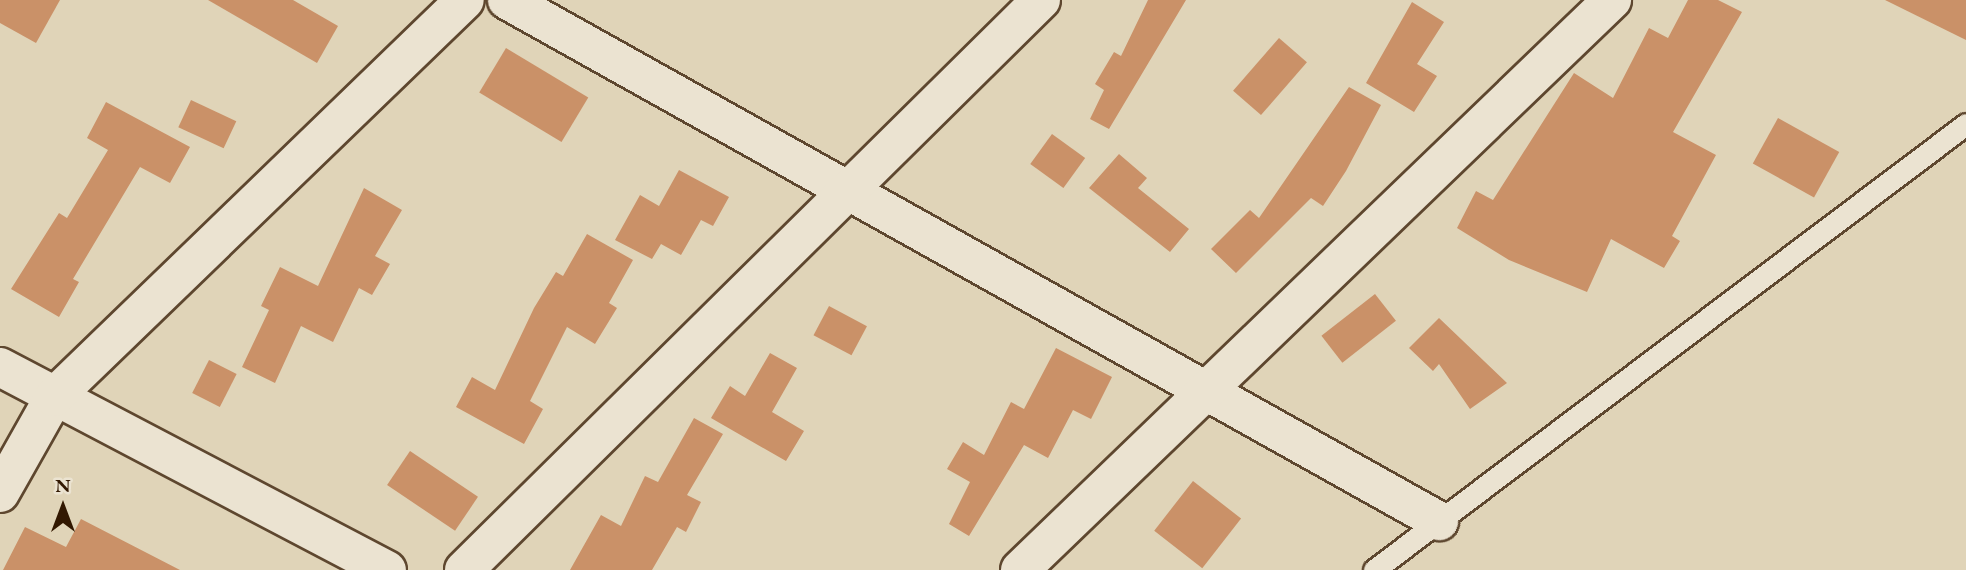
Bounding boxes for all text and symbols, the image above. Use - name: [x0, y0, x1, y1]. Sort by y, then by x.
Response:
- north arrow: [28, 472, 98, 542]
- text: N: [55, 473, 71, 498]

